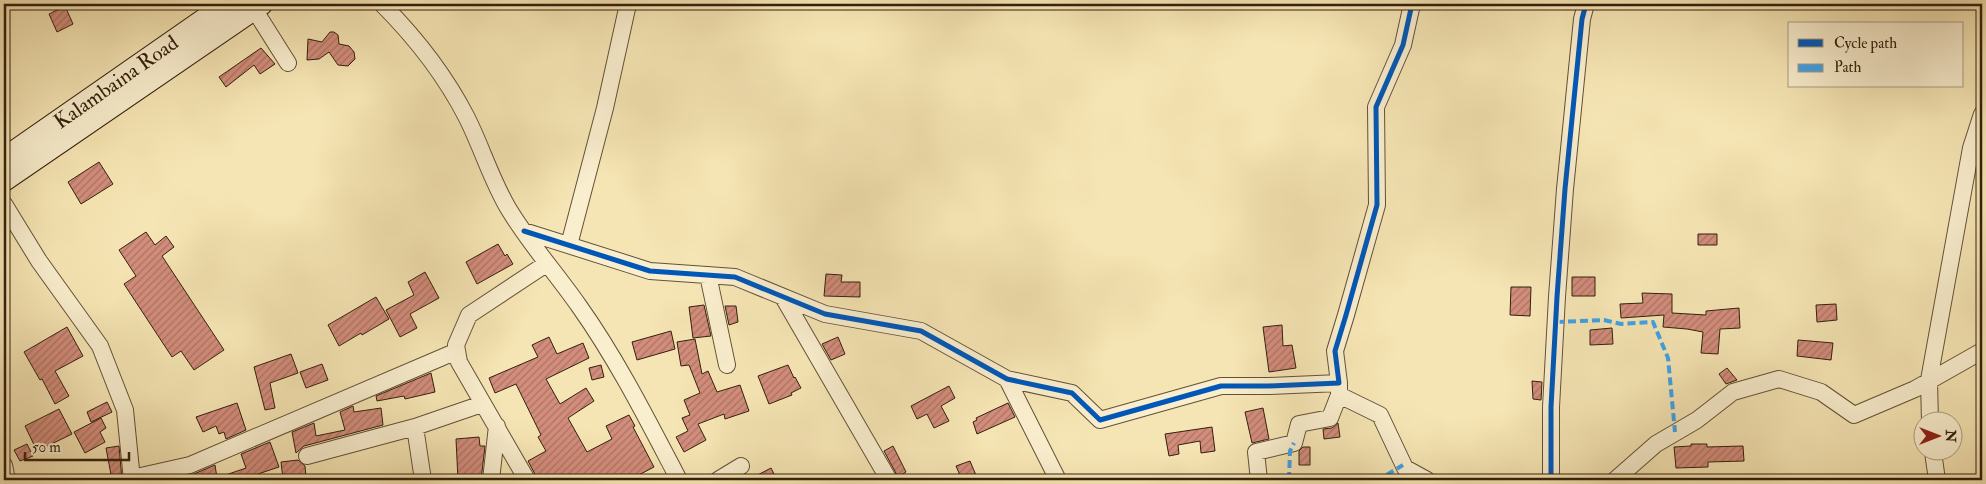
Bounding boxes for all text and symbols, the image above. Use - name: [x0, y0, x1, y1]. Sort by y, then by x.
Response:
- legend: [1788, 22, 1964, 88]
- street label: Kalambaina Road: [49, 29, 184, 135]
- text: Cycle path: [1834, 34, 1897, 54]
- text: Path: [1834, 58, 1861, 77]
- north arrow: [1914, 412, 1964, 462]
- scale bar: [25, 429, 129, 461]
- text: N: [1942, 429, 1959, 443]
- text: 50 m: [32, 438, 61, 457]

